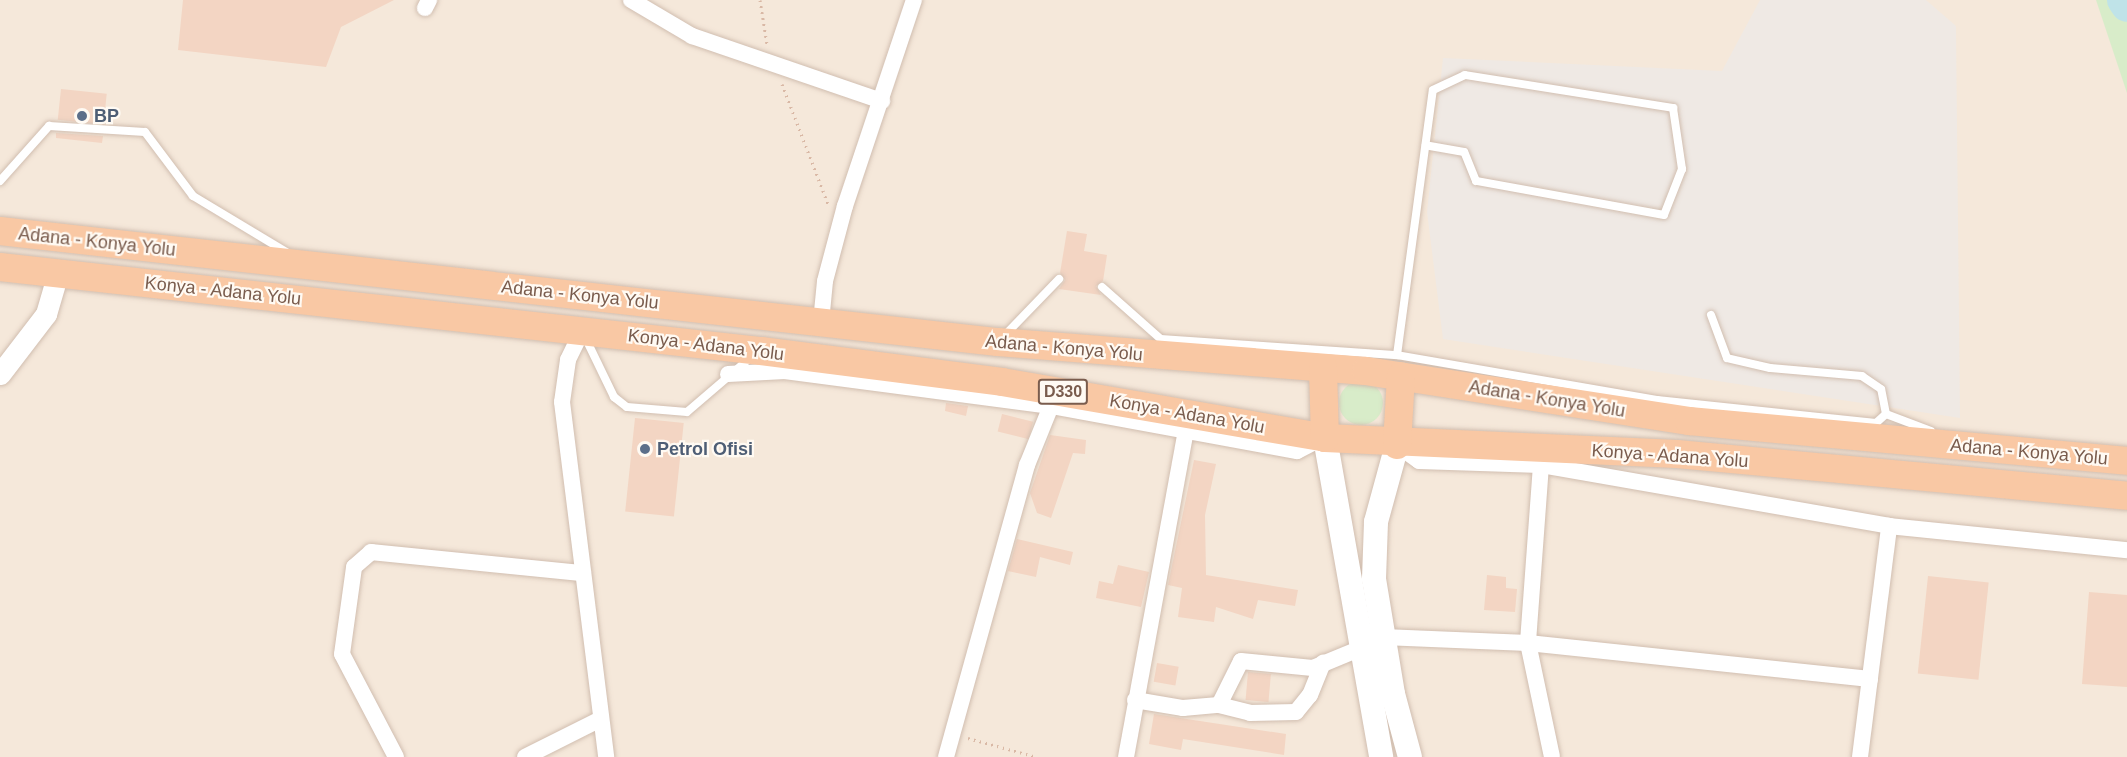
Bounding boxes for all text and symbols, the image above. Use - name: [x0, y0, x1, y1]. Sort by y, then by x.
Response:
- place label: BP: [94, 105, 119, 127]
- marker: BP: [75, 109, 89, 123]
- street label: Adana - Konya Yolu: [17, 223, 177, 261]
- street label: Konya - Adana Yolu: [143, 272, 303, 310]
- street label: Adana - Konya Yolu: [500, 276, 660, 314]
- street label: Konya - Adana Yolu: [626, 325, 786, 365]
- street label: Adana - Konya Yolu: [984, 330, 1144, 366]
- street label: Adana - Konya Yolu: [1467, 376, 1627, 422]
- road number: D330: [1038, 379, 1088, 405]
- street label: Konya - Adana Yolu: [1107, 390, 1267, 438]
- street label: Adana - Konya Yolu: [1949, 434, 2109, 470]
- place label: Petrol Ofisi: [657, 438, 753, 460]
- street label: Konya - Adana Yolu: [1590, 440, 1750, 472]
- marker: Petrol Ofisi: [638, 442, 652, 456]

